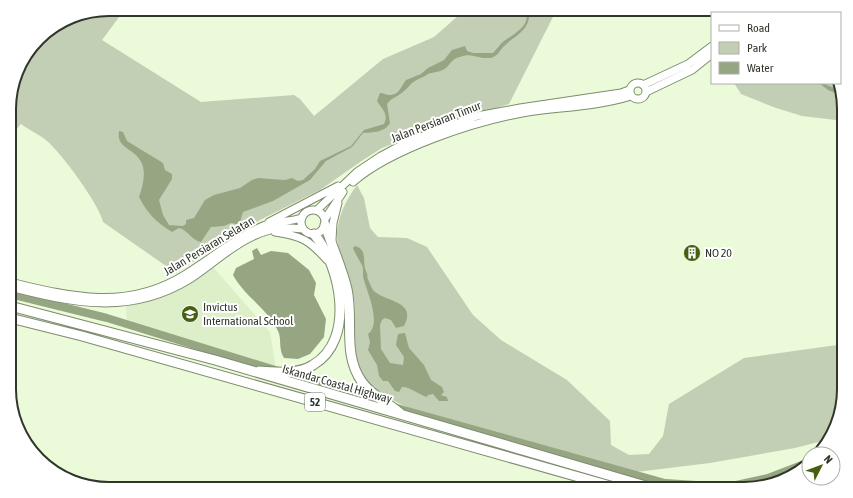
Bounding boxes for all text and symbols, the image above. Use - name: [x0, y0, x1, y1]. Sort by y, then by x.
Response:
- legend: [711, 12, 841, 84]
- text: Road: [747, 21, 770, 35]
- text: Park: [747, 41, 768, 55]
- text: Water: [747, 61, 774, 75]
- street label: Jalan Persiaran Timur: [389, 98, 483, 146]
- street label: Jalan Persiaran Selatan: [161, 213, 257, 279]
- building icon: NO 20: [682, 243, 702, 263]
- place label: NO 20: [705, 246, 732, 260]
- place label: Invictus International School: [203, 300, 294, 328]
- school or university icon: Invictus International School: [180, 304, 200, 324]
- street label: Iskandar Coastal Highway: [281, 362, 393, 406]
- road number: 52: [305, 393, 325, 411]
- north arrow: [801, 446, 841, 486]
- text: N: [822, 453, 835, 466]

